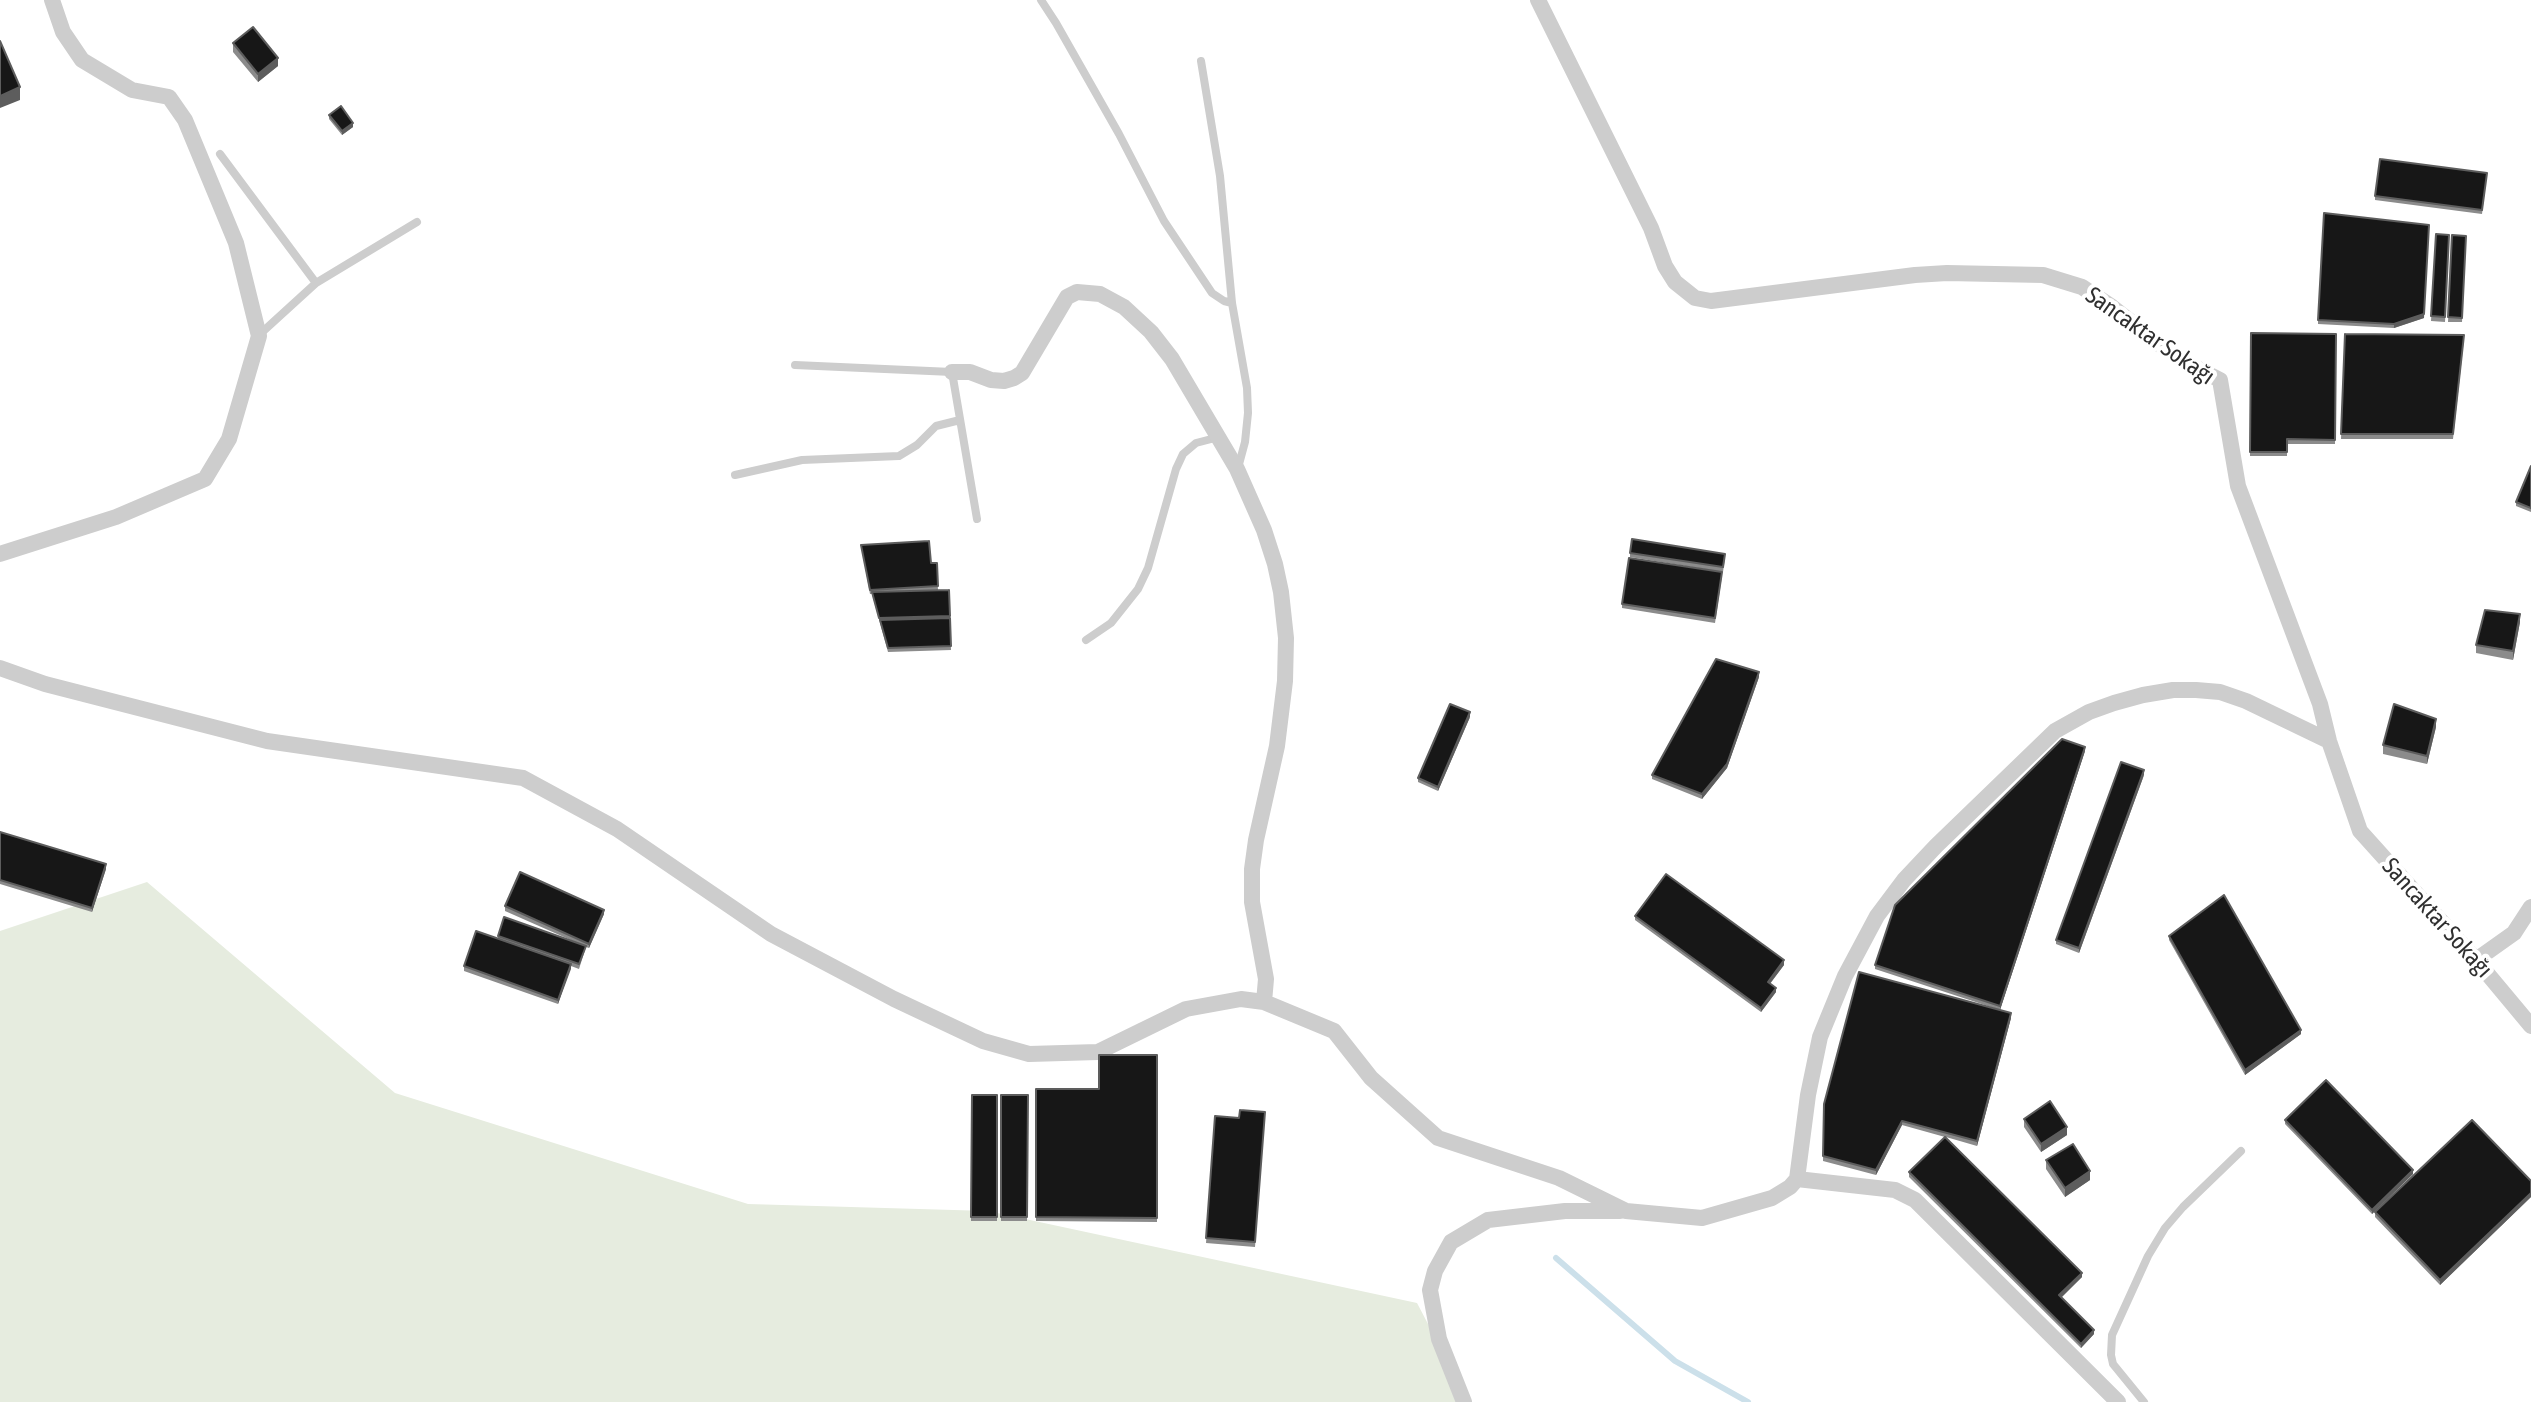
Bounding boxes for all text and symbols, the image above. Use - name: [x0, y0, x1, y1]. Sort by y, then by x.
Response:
- street label: Sancaktar Sokağı: [2080, 281, 2220, 391]
- street label: Sancaktar Sokağı: [2376, 852, 2498, 984]

